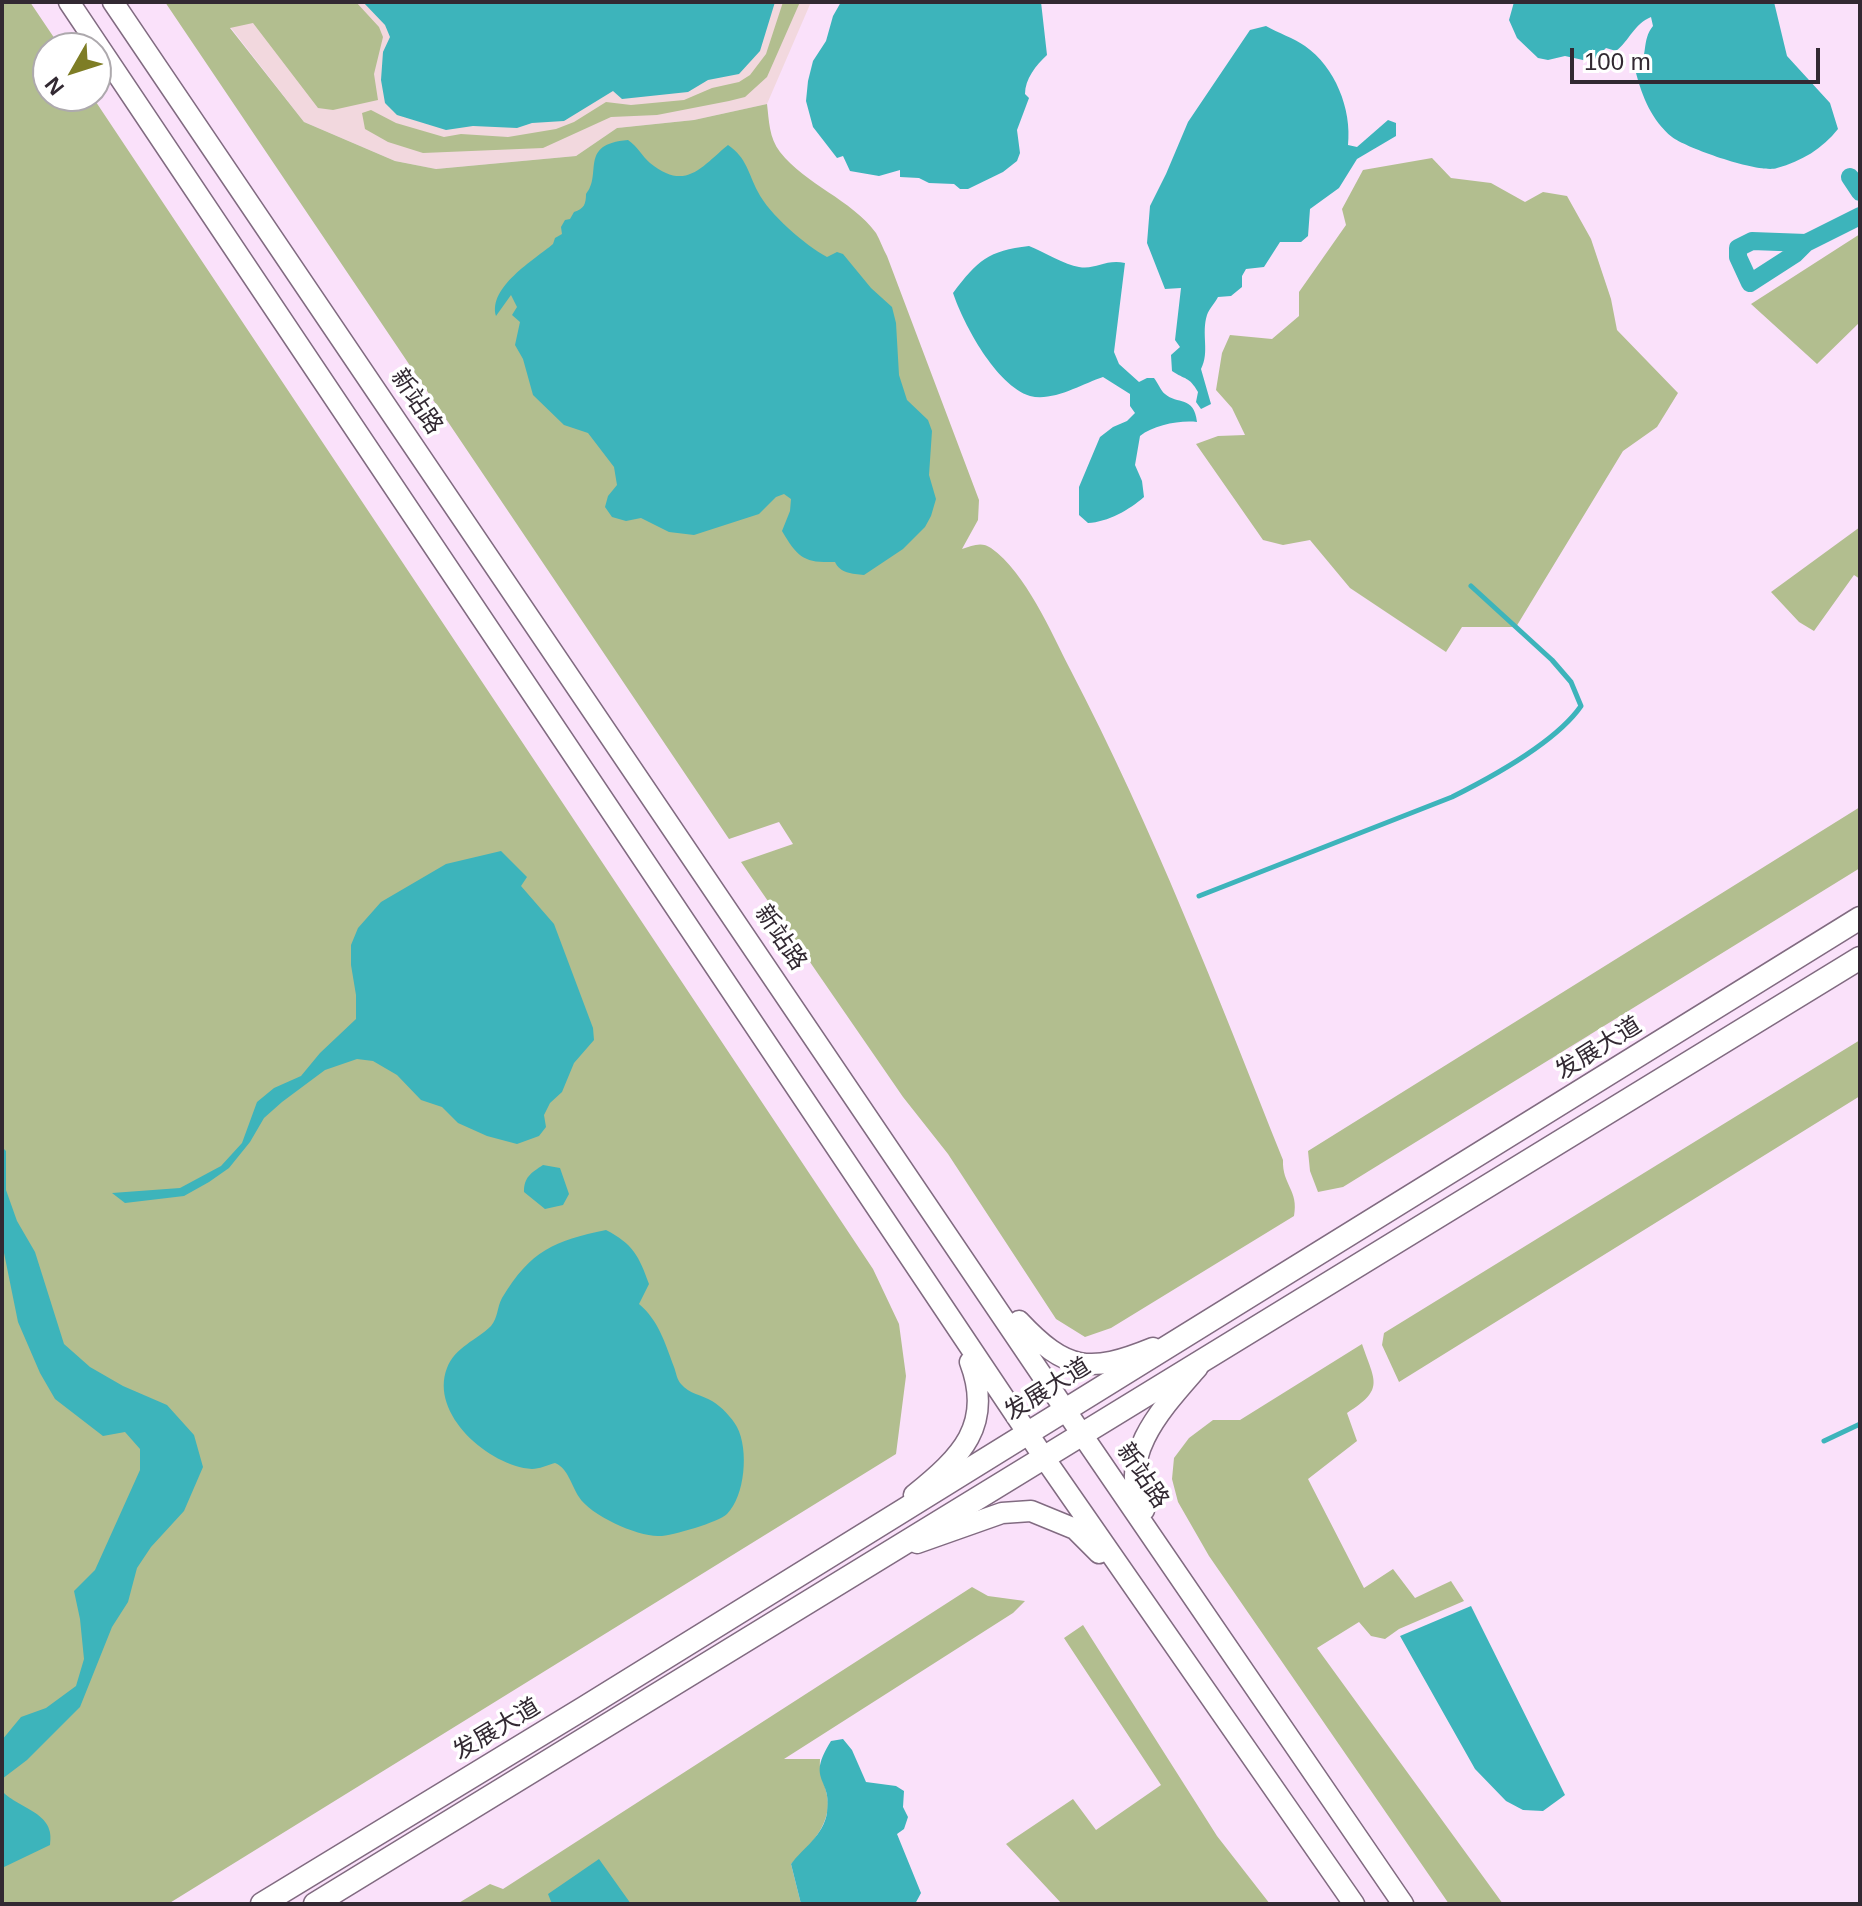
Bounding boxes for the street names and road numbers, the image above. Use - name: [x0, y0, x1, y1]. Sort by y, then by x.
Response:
- street label: 新站路: [384, 364, 448, 440]
- street label: 新站路: [748, 900, 812, 976]
- street label: 发展大道: [1551, 1011, 1647, 1087]
- street label: 发展大道: [1000, 1352, 1096, 1428]
- street label: 新站路: [1110, 1438, 1174, 1514]
- street label: 发展大道: [448, 1693, 546, 1767]

